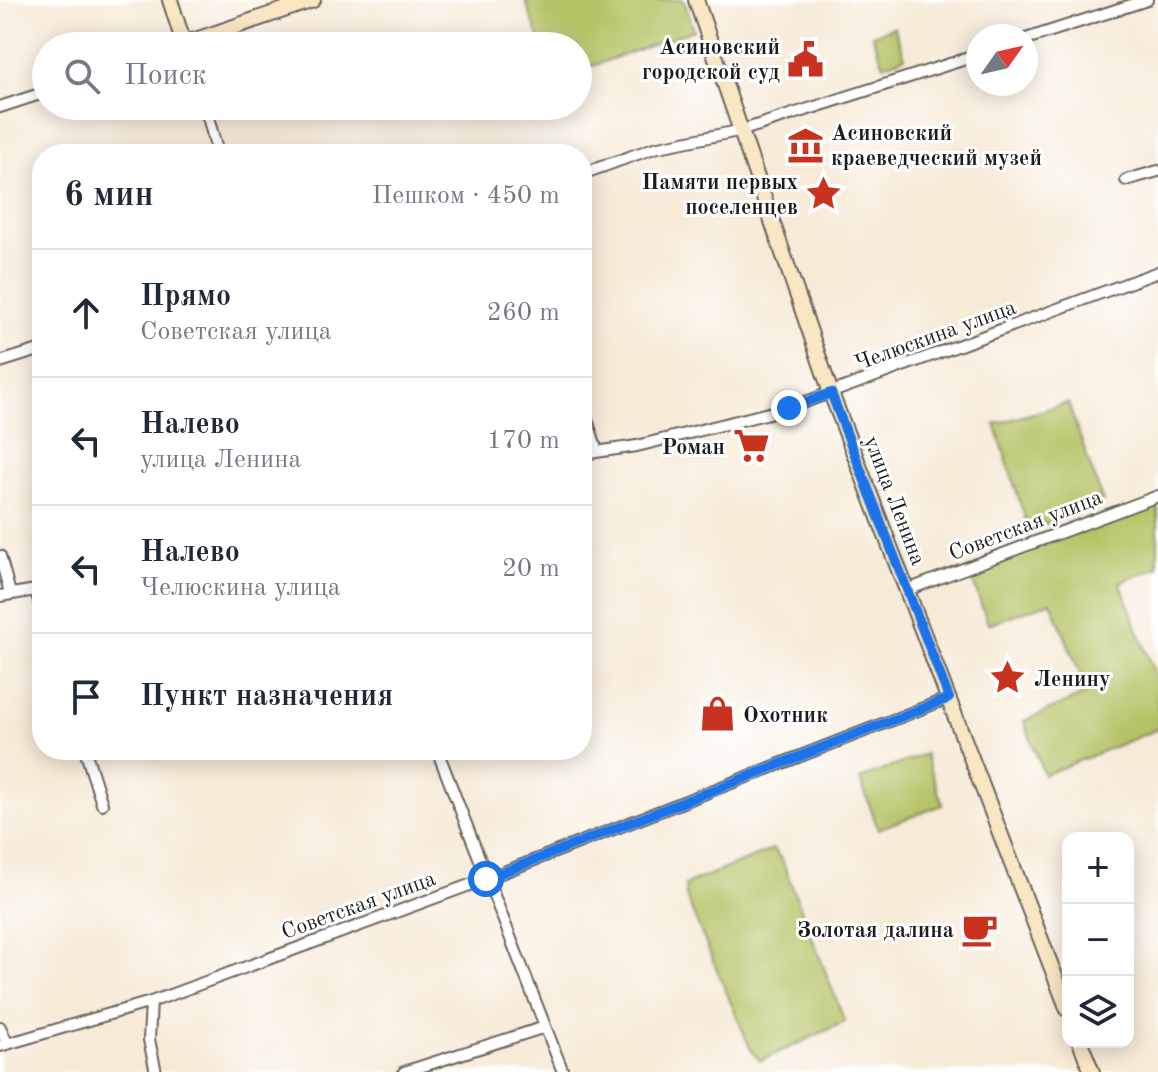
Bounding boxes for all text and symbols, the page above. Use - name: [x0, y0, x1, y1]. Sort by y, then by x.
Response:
- north arrow: [966, 24, 1038, 96]
- search box: [32, 32, 592, 120]
- place label: Асиновский городской суд: [642, 37, 780, 84]
- public building icon: Асиновский городской суд: [787, 40, 825, 78]
- icon: search: [60, 54, 104, 98]
- text: Поиск: [124, 61, 207, 91]
- place label: Асиновский краеведческий музей: [831, 123, 1042, 170]
- museum icon: Асиновский краеведческий музей: [786, 126, 824, 164]
- place label: Памяти первых поселенцев: [641, 172, 798, 219]
- place icon: Памяти первых поселенцев: [805, 175, 843, 213]
- text: 6 мин: [64, 179, 154, 213]
- text: Пешком · 450 m: [372, 183, 560, 209]
- text: Прямо: [140, 282, 231, 312]
- icon: ahead: [64, 291, 108, 335]
- street label: Челюскина улица: [852, 296, 1019, 375]
- text: 260 m: [487, 300, 560, 326]
- text: Советская улица: [140, 319, 332, 345]
- route end: [771, 390, 807, 426]
- text: Налево: [140, 410, 240, 440]
- icon: left: [64, 419, 108, 463]
- supermarket icon: Роман: [732, 427, 770, 465]
- text: 170 m: [487, 428, 560, 454]
- street label: улица Ленина: [859, 433, 929, 568]
- place label: Роман: [662, 437, 725, 459]
- text: улица Ленина: [140, 447, 301, 473]
- street label: Советская улица: [946, 487, 1105, 565]
- text: Налево: [140, 538, 240, 568]
- icon: left: [64, 547, 108, 591]
- text: 20 m: [502, 556, 560, 582]
- text: Челюскина улица: [140, 575, 341, 601]
- place icon: Ленину: [989, 659, 1027, 697]
- place label: Ленину: [1034, 669, 1111, 691]
- icon: arrive: [64, 675, 108, 719]
- text: Пункт назначения: [140, 682, 393, 712]
- shop icon: Охотник: [698, 695, 736, 733]
- place label: Охотник: [743, 705, 828, 727]
- map controls: [1062, 832, 1134, 1048]
- button: +: [1062, 832, 1134, 904]
- route start: [468, 861, 504, 897]
- street label: Советская улица: [279, 868, 439, 944]
- button: −: [1062, 904, 1134, 976]
- cafe icon: Золотая далина: [961, 910, 999, 948]
- place label: Золотая далина: [797, 920, 954, 942]
- button: layers: [1062, 976, 1134, 1048]

